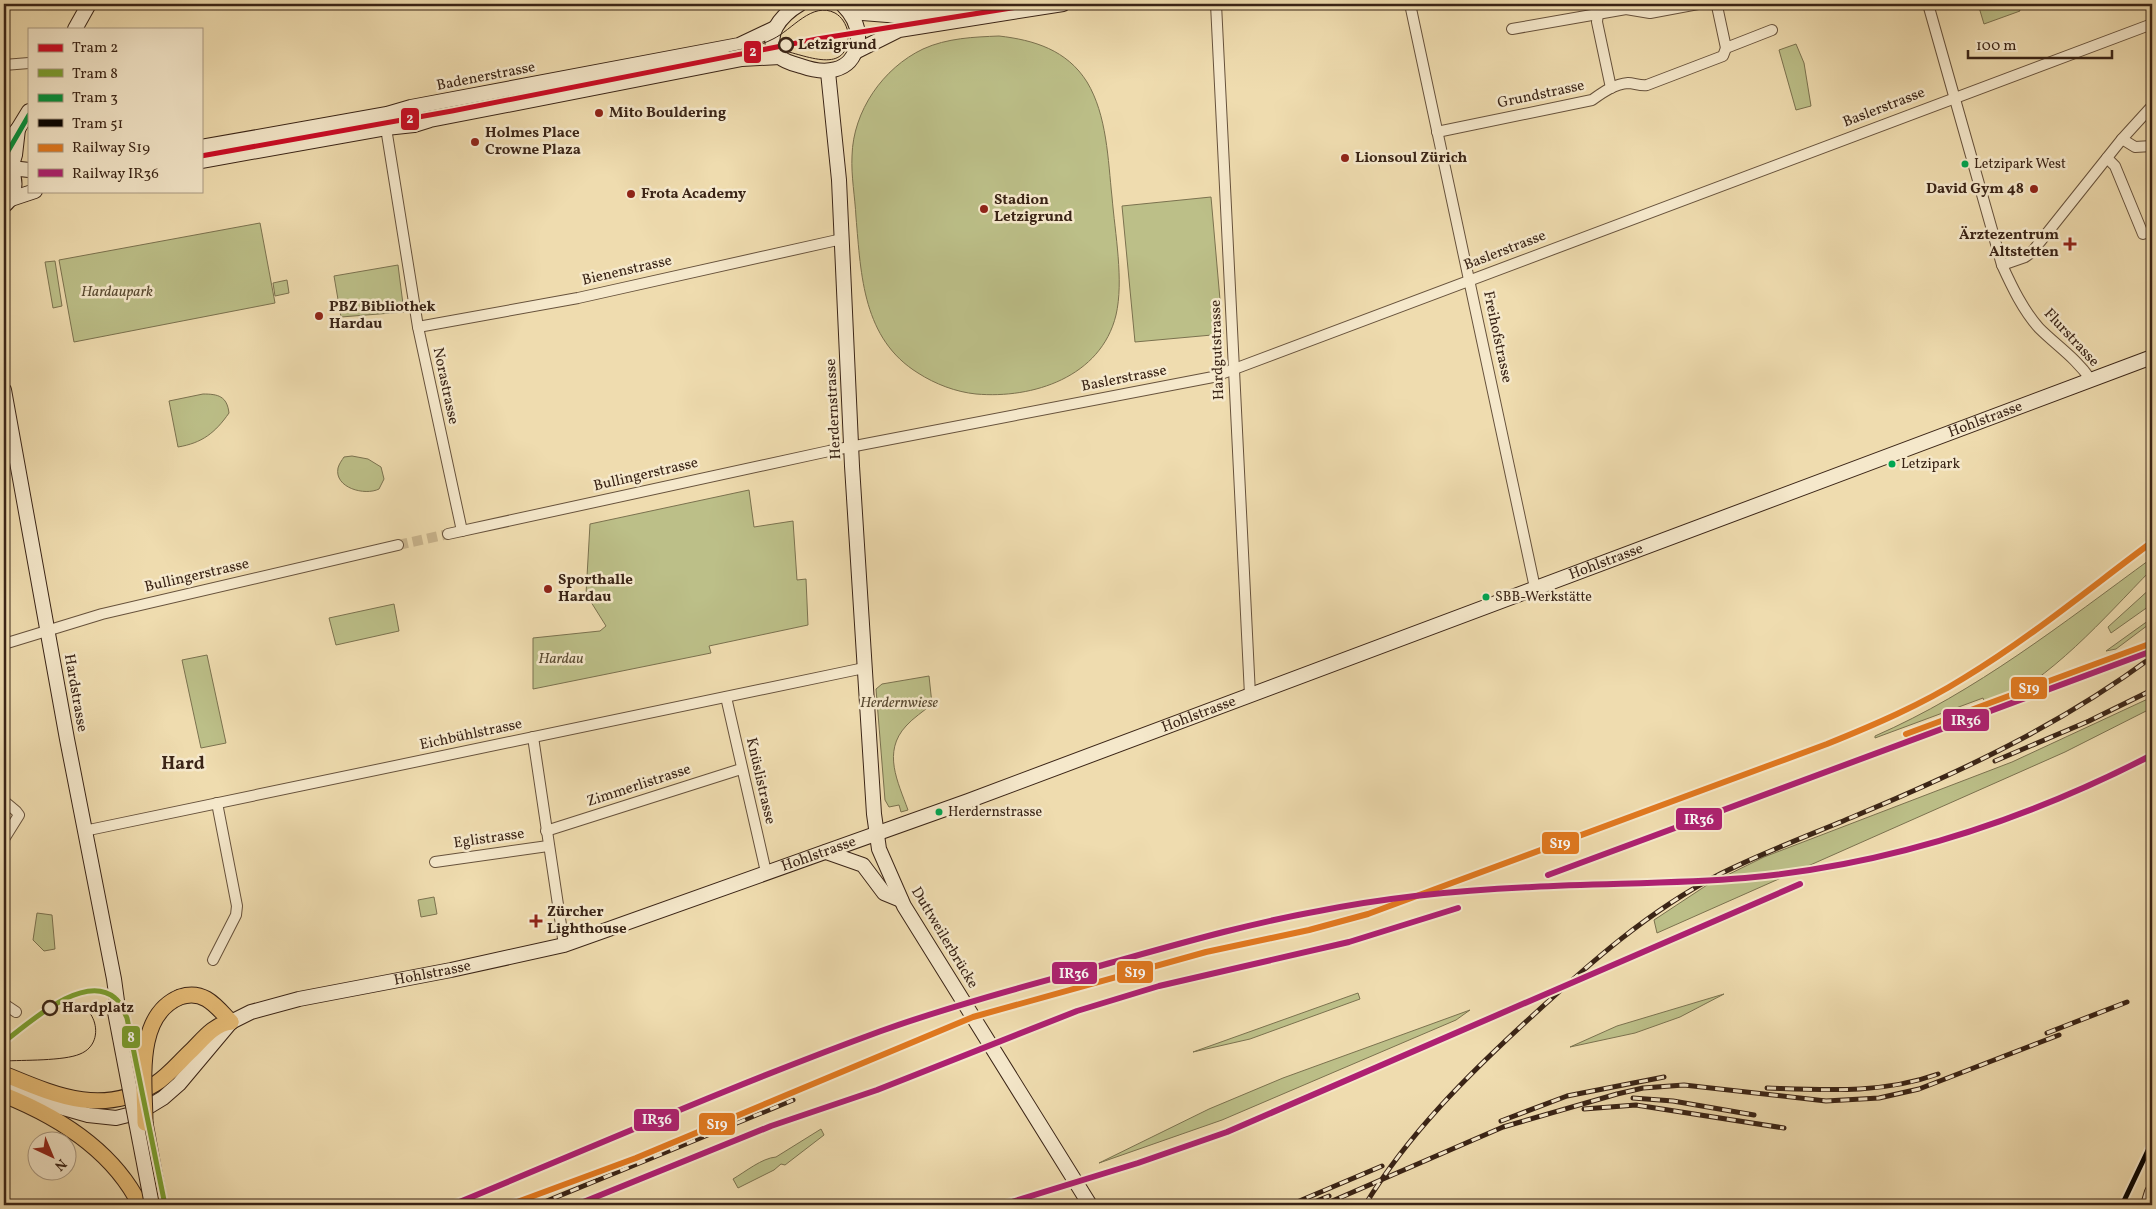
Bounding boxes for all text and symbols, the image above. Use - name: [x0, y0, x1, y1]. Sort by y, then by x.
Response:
- legend: [28, 28, 202, 192]
- scale bar: [1968, 28, 2112, 60]
- place label: Letzigrund: [798, 35, 877, 56]
- text: 100 m: [1976, 36, 2016, 57]
- marker: Letzigrund: [778, 37, 794, 53]
- text: Tram 2: [72, 38, 118, 59]
- line badge: 2: [743, 40, 762, 64]
- text: 2: [749, 43, 757, 62]
- street label: Badenerstrasse: [435, 57, 537, 97]
- text: Tram 8: [72, 64, 118, 85]
- street label: Grundstrasse: [1496, 76, 1586, 114]
- street label: Baslerstrasse: [1840, 83, 1928, 133]
- text: Tram 3: [72, 88, 118, 109]
- place label: Mito Bouldering: [609, 103, 726, 124]
- line badge: 2: [400, 107, 420, 131]
- marker: Mito Bouldering: [593, 107, 605, 119]
- text: 2: [406, 110, 414, 129]
- text: Tram 51: [72, 114, 123, 135]
- place label: Holmes Place Crowne Plaza: [485, 123, 581, 161]
- marker: Holmes Place Crowne Plaza: [469, 136, 481, 148]
- text: Railway S19: [72, 138, 150, 159]
- place label: Lionsoul Zürich: [1355, 148, 1467, 169]
- marker: Lionsoul Zürich: [1339, 152, 1351, 164]
- place label: Letzipark West: [1974, 155, 2066, 174]
- marker: Letzipark West: [1960, 159, 1970, 169]
- text: Railway IR36: [72, 164, 159, 185]
- place label: David Gym 48: [1926, 179, 2024, 200]
- marker: David Gym 48: [2028, 183, 2040, 195]
- place label: Frota Academy: [641, 184, 747, 205]
- marker: Frota Academy: [625, 188, 637, 200]
- place label: Stadion Letzigrund: [994, 190, 1073, 228]
- marker: Stadion Letzigrund: [978, 203, 990, 215]
- place label: Ärztezentrum Altstetten: [1959, 225, 2059, 263]
- street label: Baslerstrasse: [1461, 226, 1549, 276]
- marker: Ärztezentrum Altstetten: [2063, 237, 2077, 251]
- street label: Bienenstrasse: [580, 250, 674, 292]
- park label: Hardaupark: [81, 282, 153, 303]
- street label: Freihofstrasse: [1477, 289, 1517, 385]
- place label: PBZ Bibliothek Hardau: [329, 297, 436, 335]
- street label: Hardgutstrasse: [1206, 300, 1230, 400]
- street label: Flurstrasse: [2038, 304, 2104, 372]
- marker: PBZ Bibliothek Hardau: [313, 310, 325, 322]
- street label: Norastrasse: [427, 346, 463, 426]
- street label: Herdernstrasse: [821, 358, 847, 460]
- street label: Baslerstrasse: [1080, 360, 1168, 398]
- street label: Hohlstrasse: [1945, 396, 2026, 443]
- street label: Bullingerstrasse: [592, 453, 700, 497]
- place label: Letzipark: [1901, 455, 1960, 474]
- marker: Letzipark: [1887, 459, 1897, 469]
- street label: Hohlstrasse: [1566, 538, 1646, 585]
- street label: Bullingerstrasse: [143, 554, 251, 598]
- place label: Sporthalle Hardau: [558, 570, 633, 608]
- marker: Sporthalle Hardau: [542, 583, 554, 595]
- place label: SBB-Werkstätte: [1495, 588, 1592, 607]
- marker: SBB-Werkstätte: [1481, 592, 1491, 602]
- park label: Hardau: [538, 649, 584, 670]
- street label: Hardstrasse: [58, 652, 92, 734]
- line badge: S19: [2010, 676, 2048, 700]
- text: S19: [2018, 680, 2040, 699]
- street label: Hohlstrasse: [1159, 691, 1239, 738]
- park label: Herdernwiese: [860, 693, 939, 714]
- line badge: IR36: [1942, 708, 1990, 732]
- text: IR36: [1951, 712, 1981, 731]
- street label: Eichbühlstrasse: [418, 714, 524, 756]
- street label: Knüslistrasse: [740, 736, 780, 826]
- district label: Hard: [161, 752, 205, 777]
- street label: Zimmerlistrasse: [584, 759, 694, 813]
- place label: Herdernstrasse: [948, 803, 1043, 822]
- marker: Herdernstrasse: [934, 807, 944, 817]
- line badge: IR36: [1675, 807, 1723, 831]
- text: IR36: [1684, 811, 1714, 830]
- street label: Eglistrasse: [452, 824, 526, 854]
- street label: Hohlstrasse: [778, 831, 859, 877]
- line badge: S19: [1541, 831, 1580, 855]
- text: S19: [1549, 835, 1571, 854]
- street label: Duttweilerbrücke: [905, 883, 983, 993]
- place label: Zürcher Lighthouse: [547, 902, 627, 940]
- marker: Zürcher Lighthouse: [529, 914, 543, 928]
- street label: Hohlstrasse: [392, 955, 473, 991]
- line badge: S19: [1116, 960, 1154, 984]
- line badge: IR36: [1051, 961, 1098, 985]
- text: S19: [1124, 964, 1146, 983]
- text: IR36: [1059, 965, 1089, 984]
- place label: Hardplatz: [62, 998, 134, 1019]
- marker: Hardplatz: [42, 1000, 58, 1016]
- line badge: 8: [121, 1025, 141, 1049]
- text: 8: [127, 1029, 135, 1048]
- line badge: IR36: [633, 1108, 680, 1132]
- text: IR36: [642, 1111, 672, 1130]
- line badge: S19: [698, 1112, 736, 1136]
- text: S19: [706, 1116, 728, 1135]
- north arrow: [28, 1132, 78, 1182]
- text: N: [50, 1154, 70, 1175]

